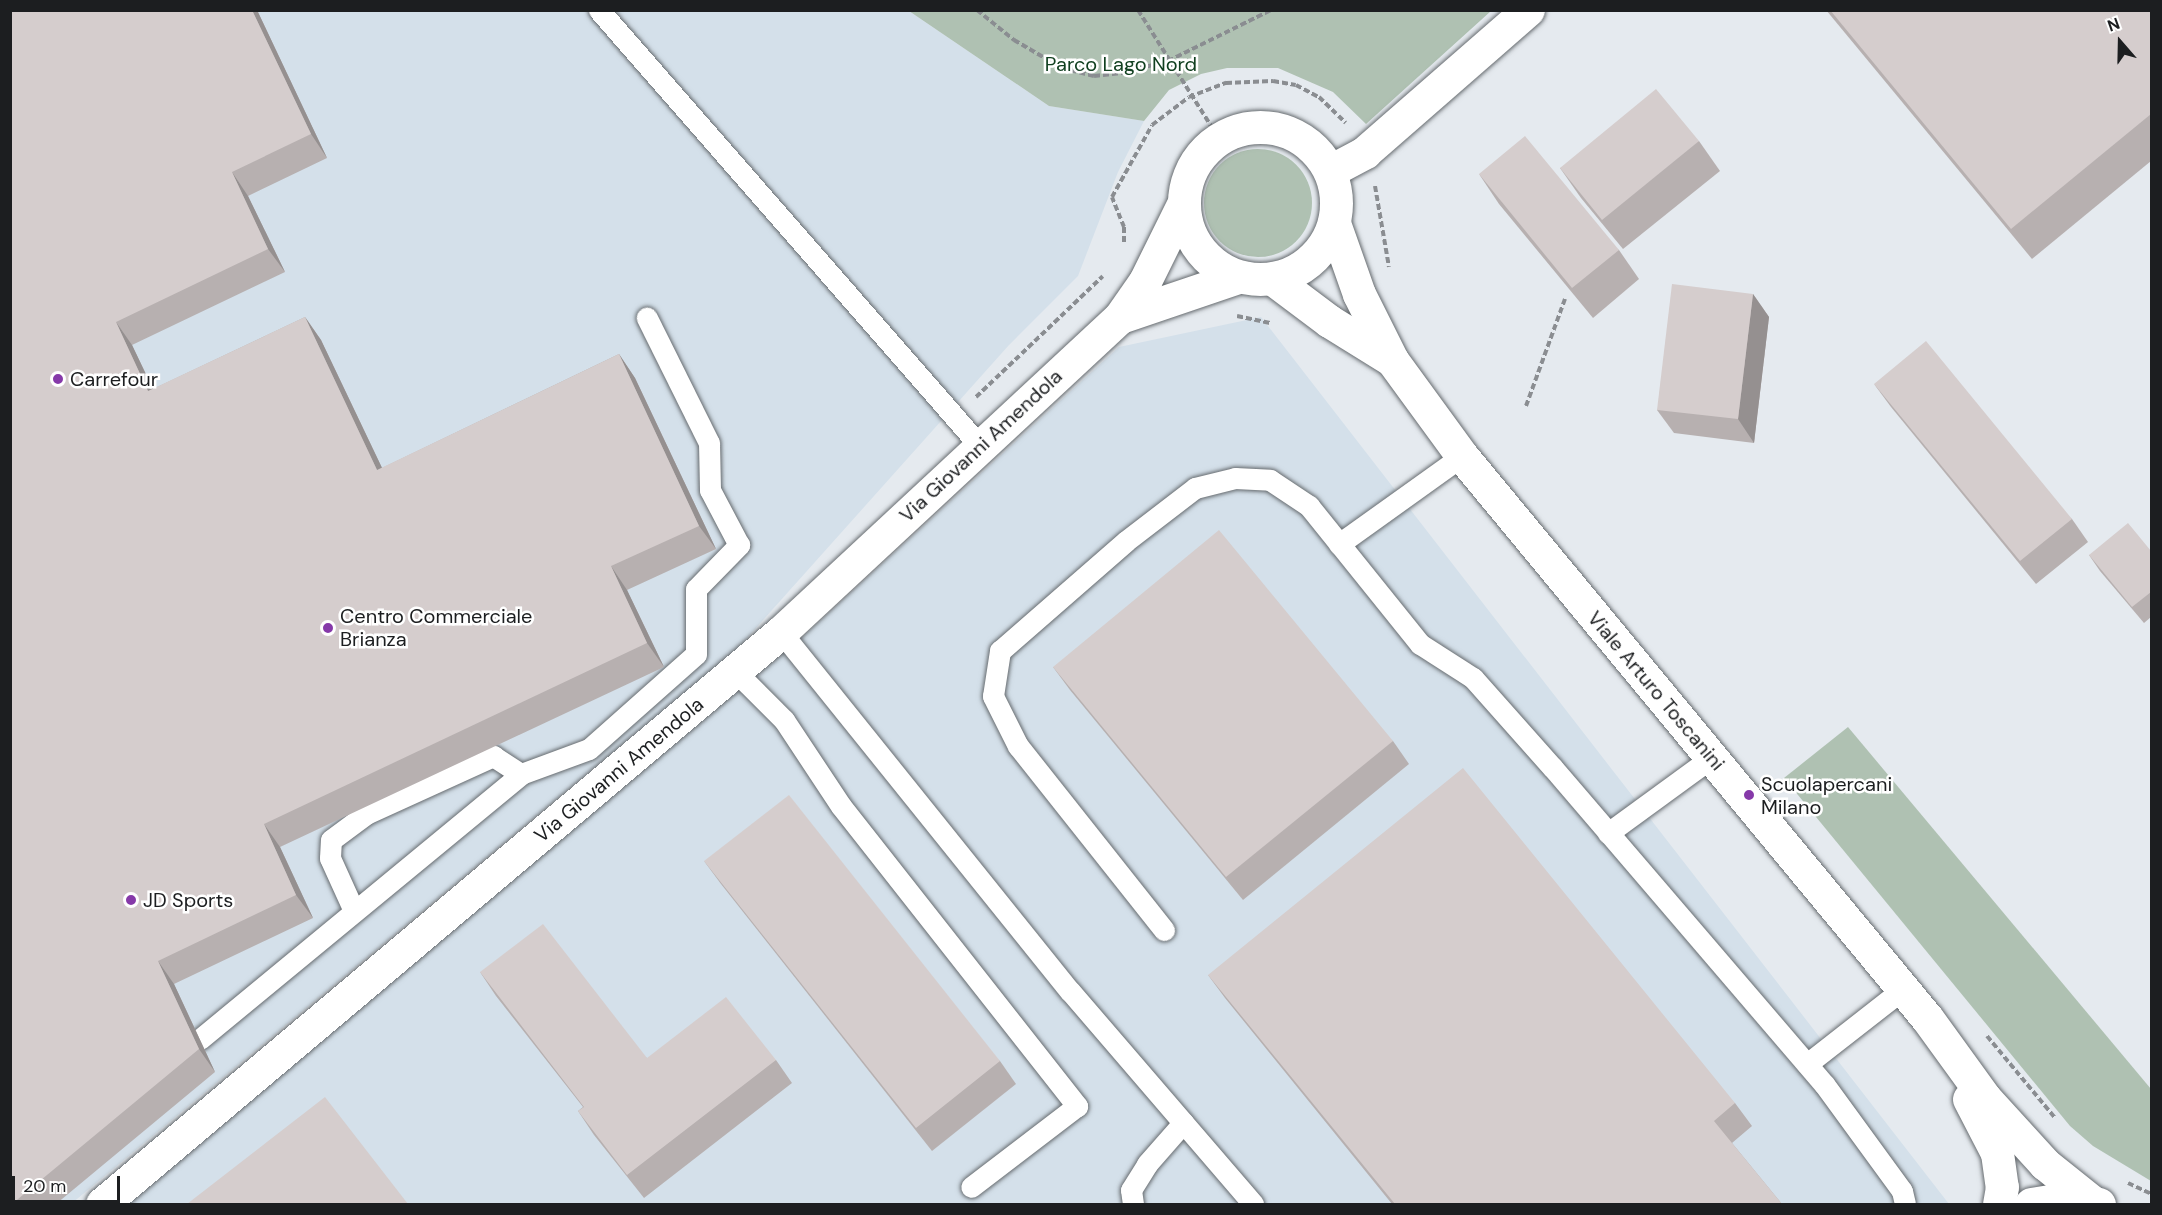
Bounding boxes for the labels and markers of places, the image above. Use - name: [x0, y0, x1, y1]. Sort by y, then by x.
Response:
- place label: Carrefour: [70, 367, 158, 391]
- marker: Carrefour: [51, 372, 65, 386]
- place label: Centro Commerciale Brianza: [340, 604, 532, 651]
- marker: Centro Commerciale Brianza: [321, 621, 335, 635]
- place label: Scuolapercani Milano: [1761, 772, 1892, 819]
- marker: Scuolapercani Milano: [1742, 788, 1756, 802]
- place label: JD Sports: [143, 888, 233, 912]
- marker: JD Sports: [124, 893, 138, 907]

